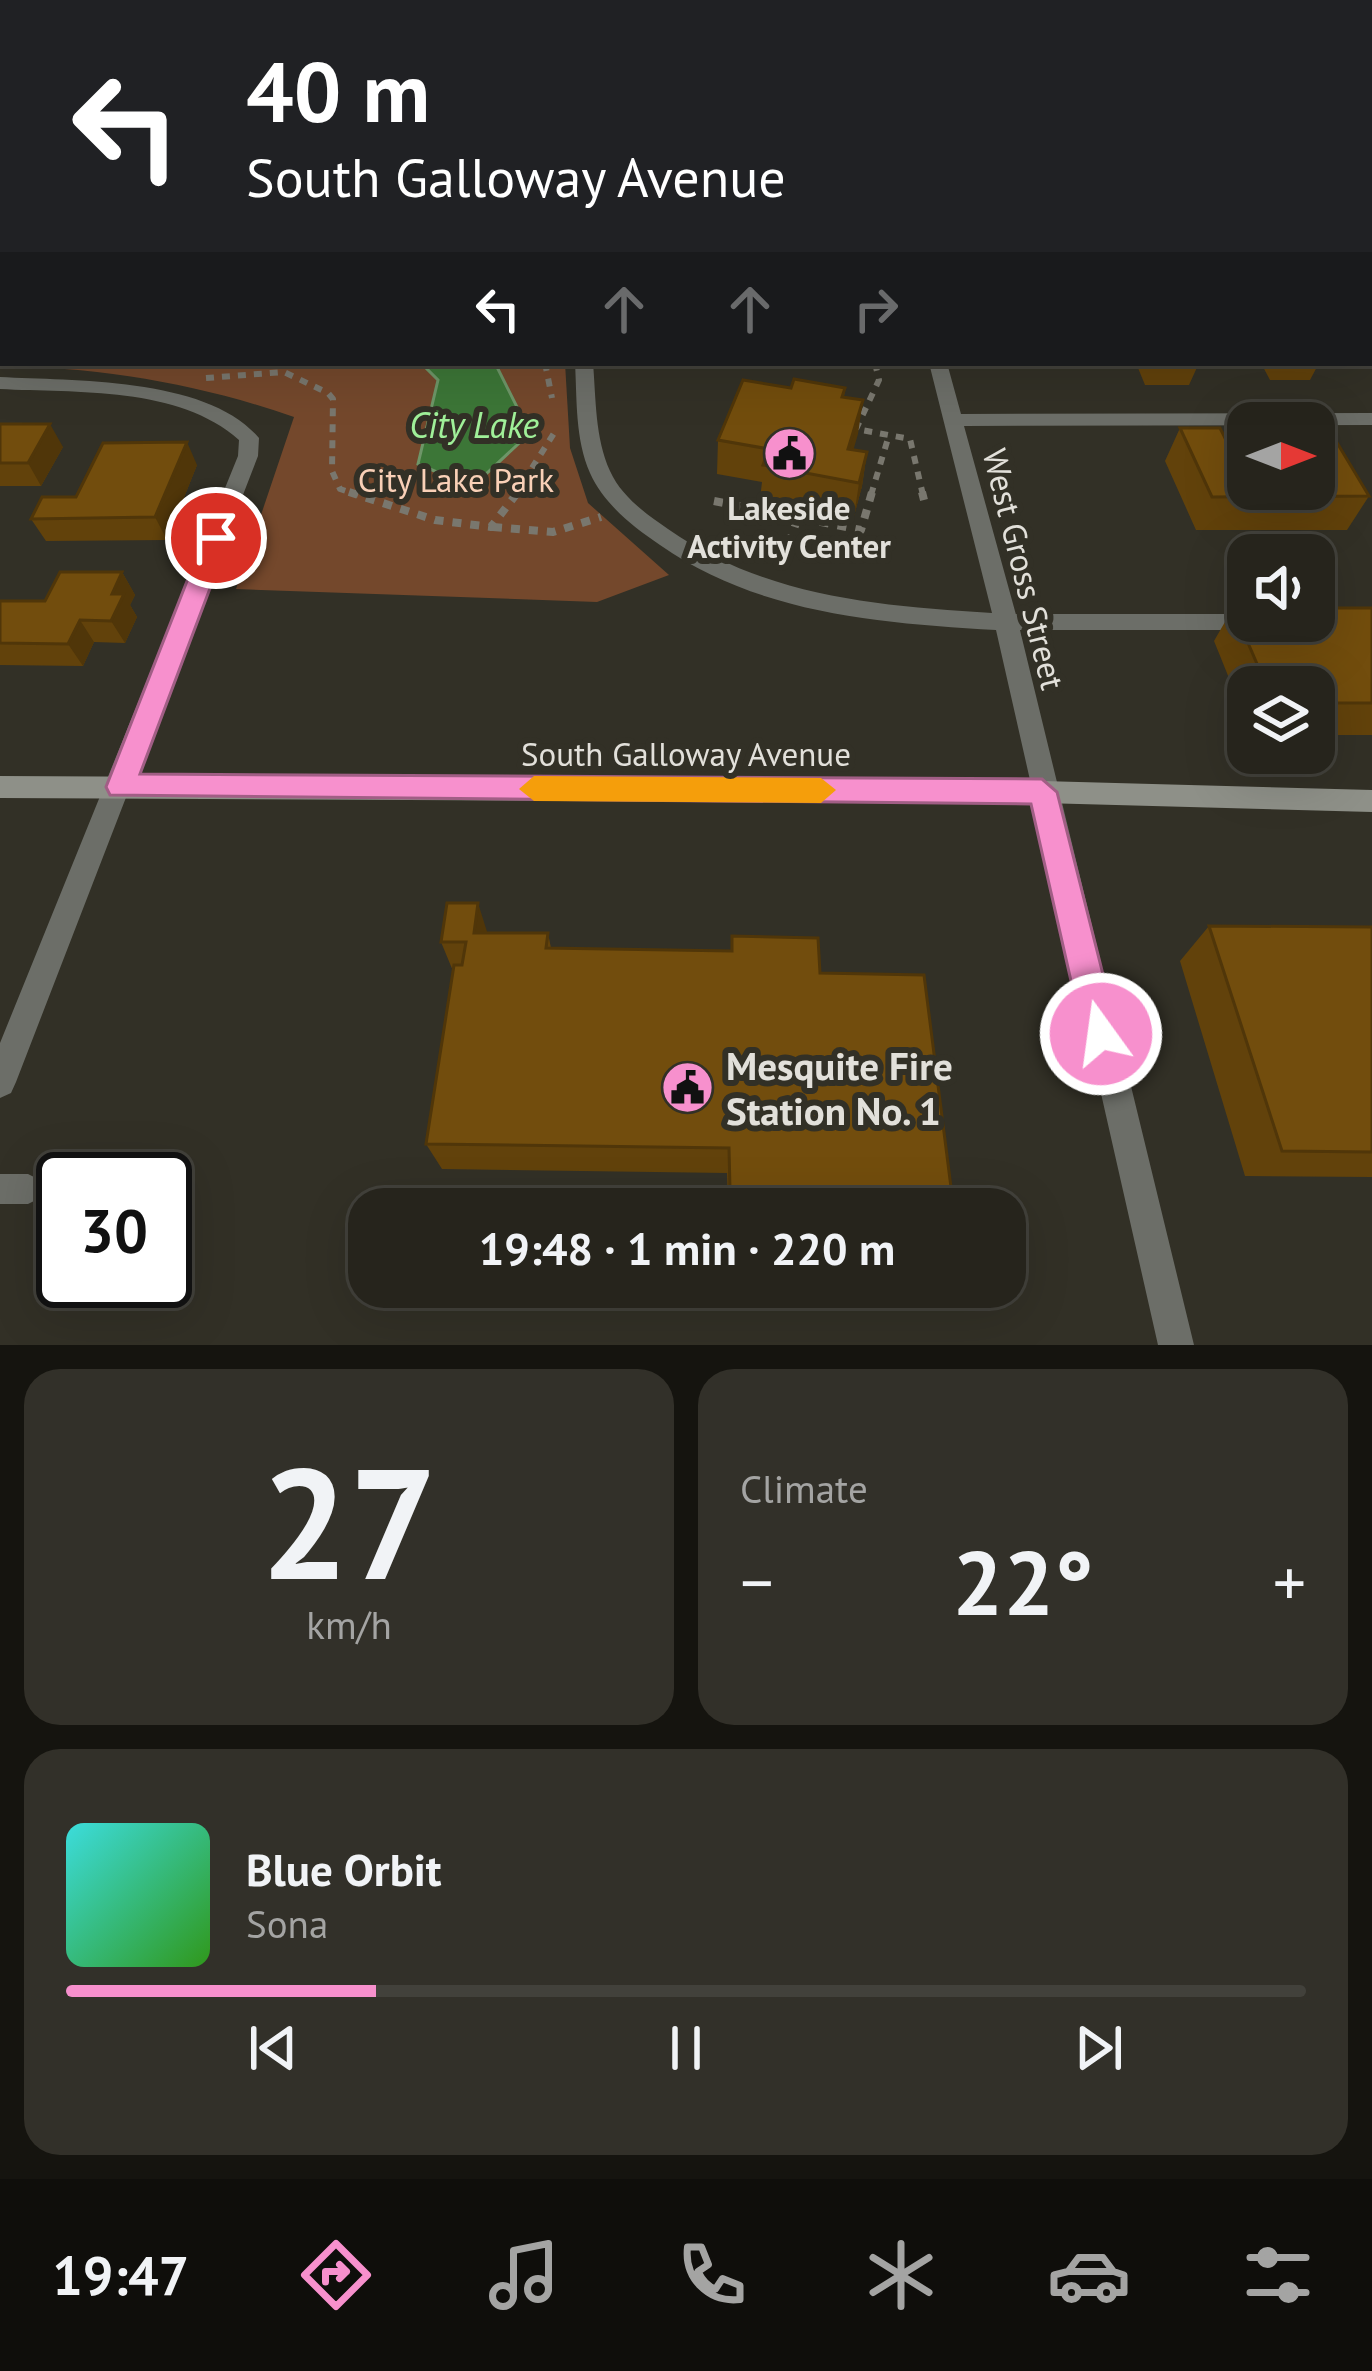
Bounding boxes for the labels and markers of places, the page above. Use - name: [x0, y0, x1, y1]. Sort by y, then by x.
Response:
- public building icon: Lakeside Activity Center: [761, 426, 817, 482]
- place label: Lakeside Activity Center: [687, 486, 891, 567]
- pin: [165, 487, 267, 589]
- place label: Mesquite Fire Station No. 1: [726, 1040, 953, 1136]
- public building icon: Mesquite Fire Station No. 1: [659, 1060, 715, 1116]

